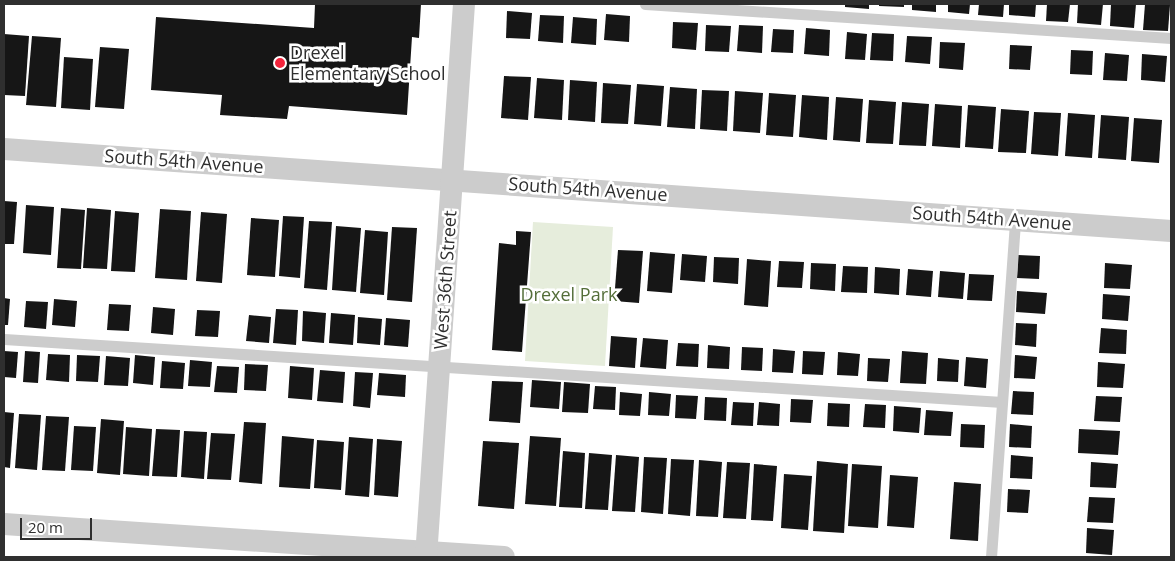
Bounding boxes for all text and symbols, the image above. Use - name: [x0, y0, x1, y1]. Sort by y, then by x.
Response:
- place label: Drexel Elementary School: [290, 42, 446, 84]
- marker: Drexel Elementary School: [274, 57, 286, 69]
- street label: South 54th Avenue: [104, 145, 264, 177]
- street label: South 54th Avenue: [508, 173, 668, 205]
- street label: South 54th Avenue: [912, 202, 1072, 234]
- street label: West 36th Street: [429, 210, 461, 350]
- park label: Drexel Park: [521, 283, 617, 305]
- scale bar: [22, 508, 95, 540]
- text: 20 m: [28, 517, 63, 537]

